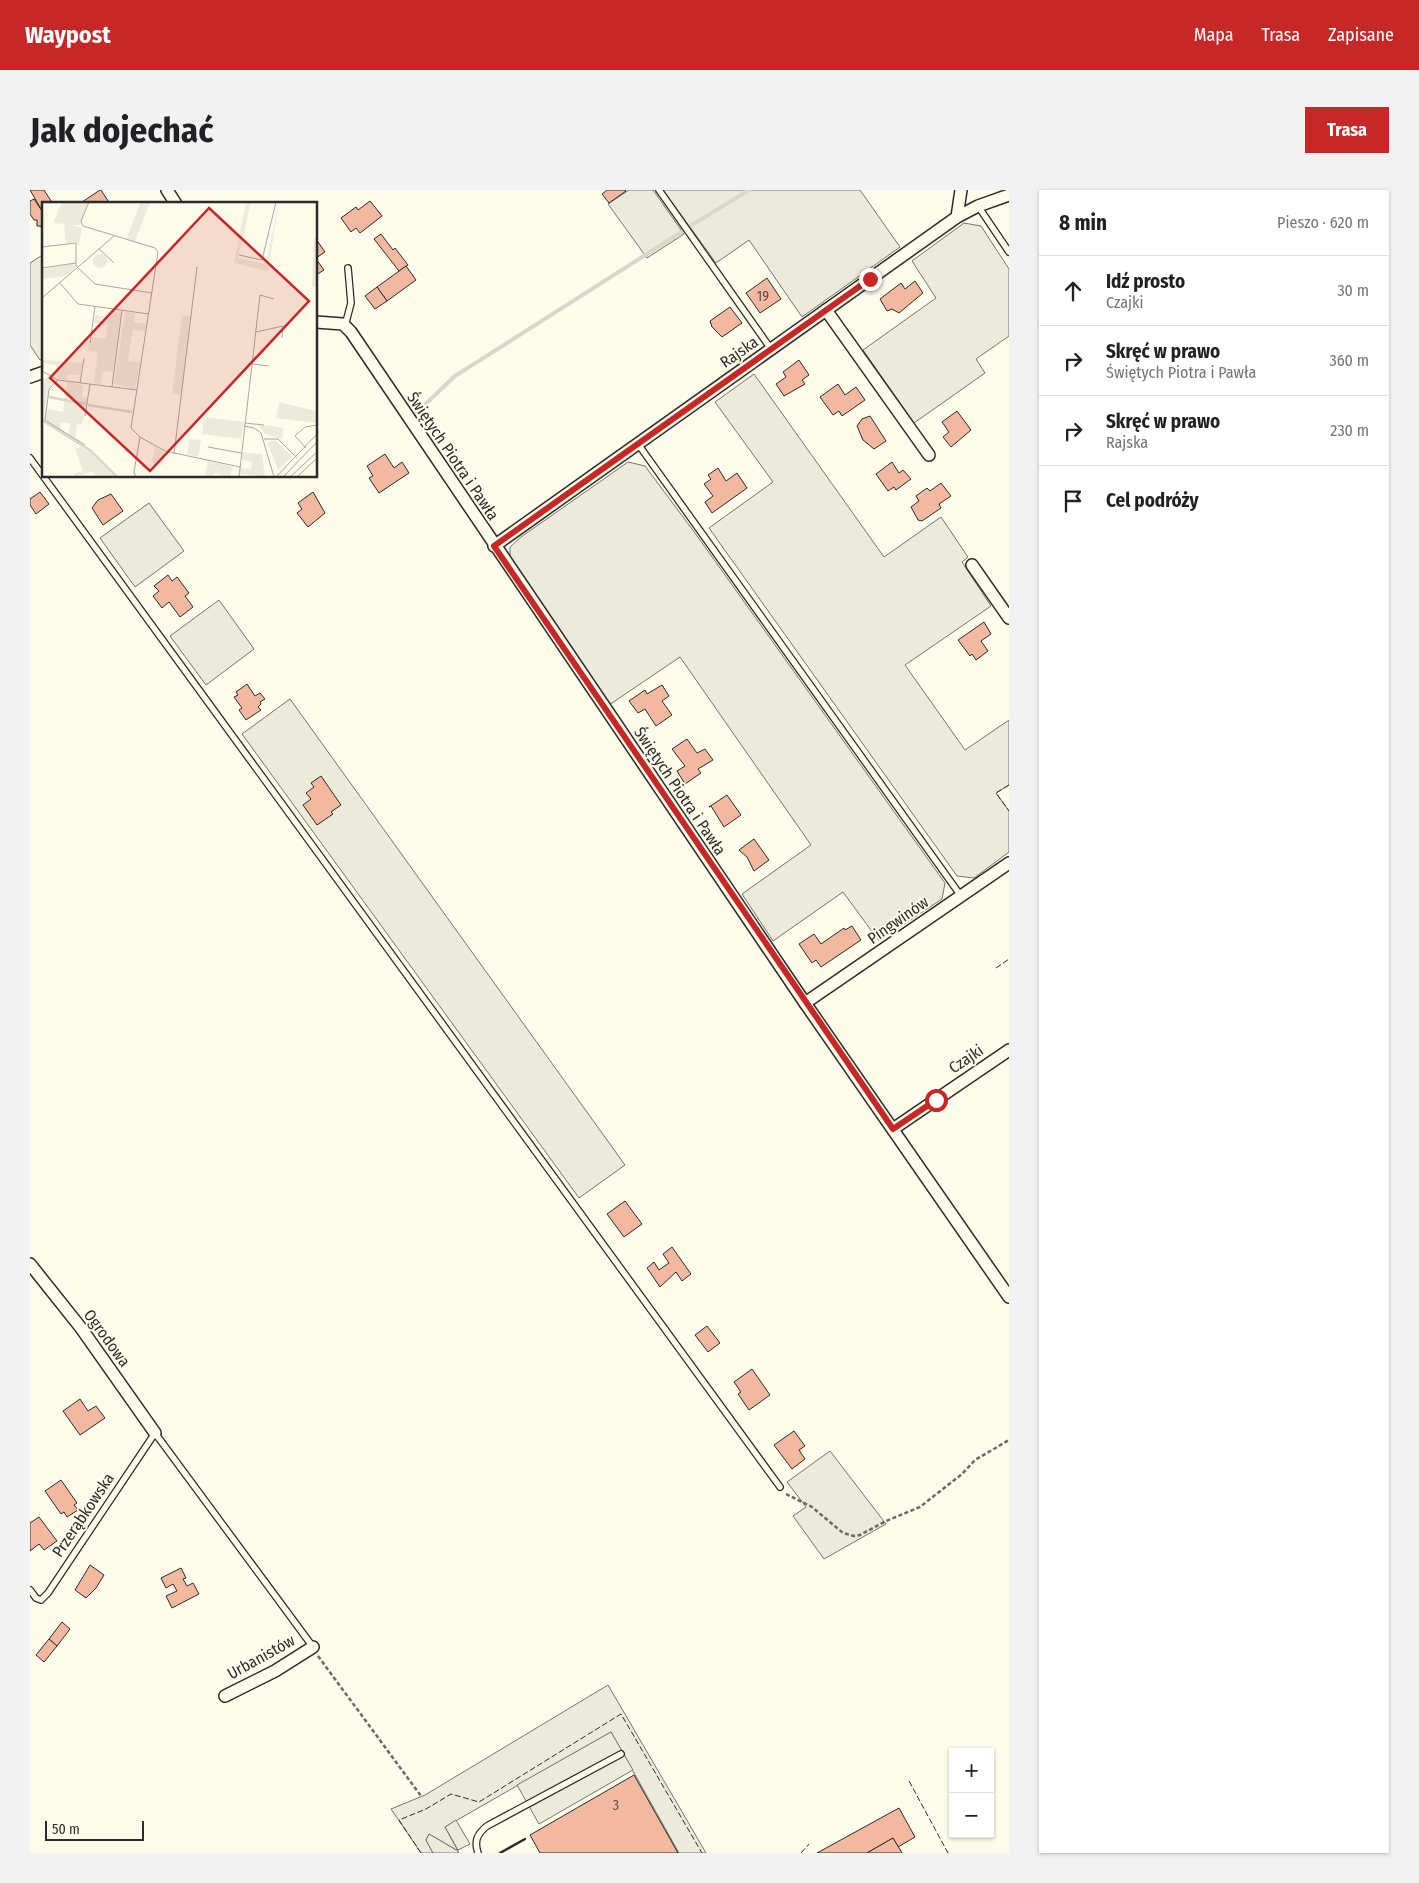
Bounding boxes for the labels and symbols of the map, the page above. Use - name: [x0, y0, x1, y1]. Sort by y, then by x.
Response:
- inset map: [42, 202, 318, 478]
- route end: [859, 268, 882, 291]
- house number: 19: [757, 288, 769, 305]
- street label: Rajska: [716, 332, 762, 372]
- street label: Świętych Piotra i Pawła: [403, 388, 503, 524]
- street label: Świętych Piotra i Pawła: [630, 723, 730, 859]
- street label: Pingwinów: [864, 892, 933, 948]
- street label: Czajki: [945, 1041, 987, 1077]
- route start: [925, 1089, 948, 1112]
- street label: Ogrodowa: [80, 1306, 134, 1370]
- street label: Przerąbkowska: [48, 1469, 119, 1561]
- street label: Urbanistów: [224, 1630, 299, 1683]
- house number: 3: [613, 1797, 619, 1814]
- scale bar: [45, 1818, 144, 1841]

